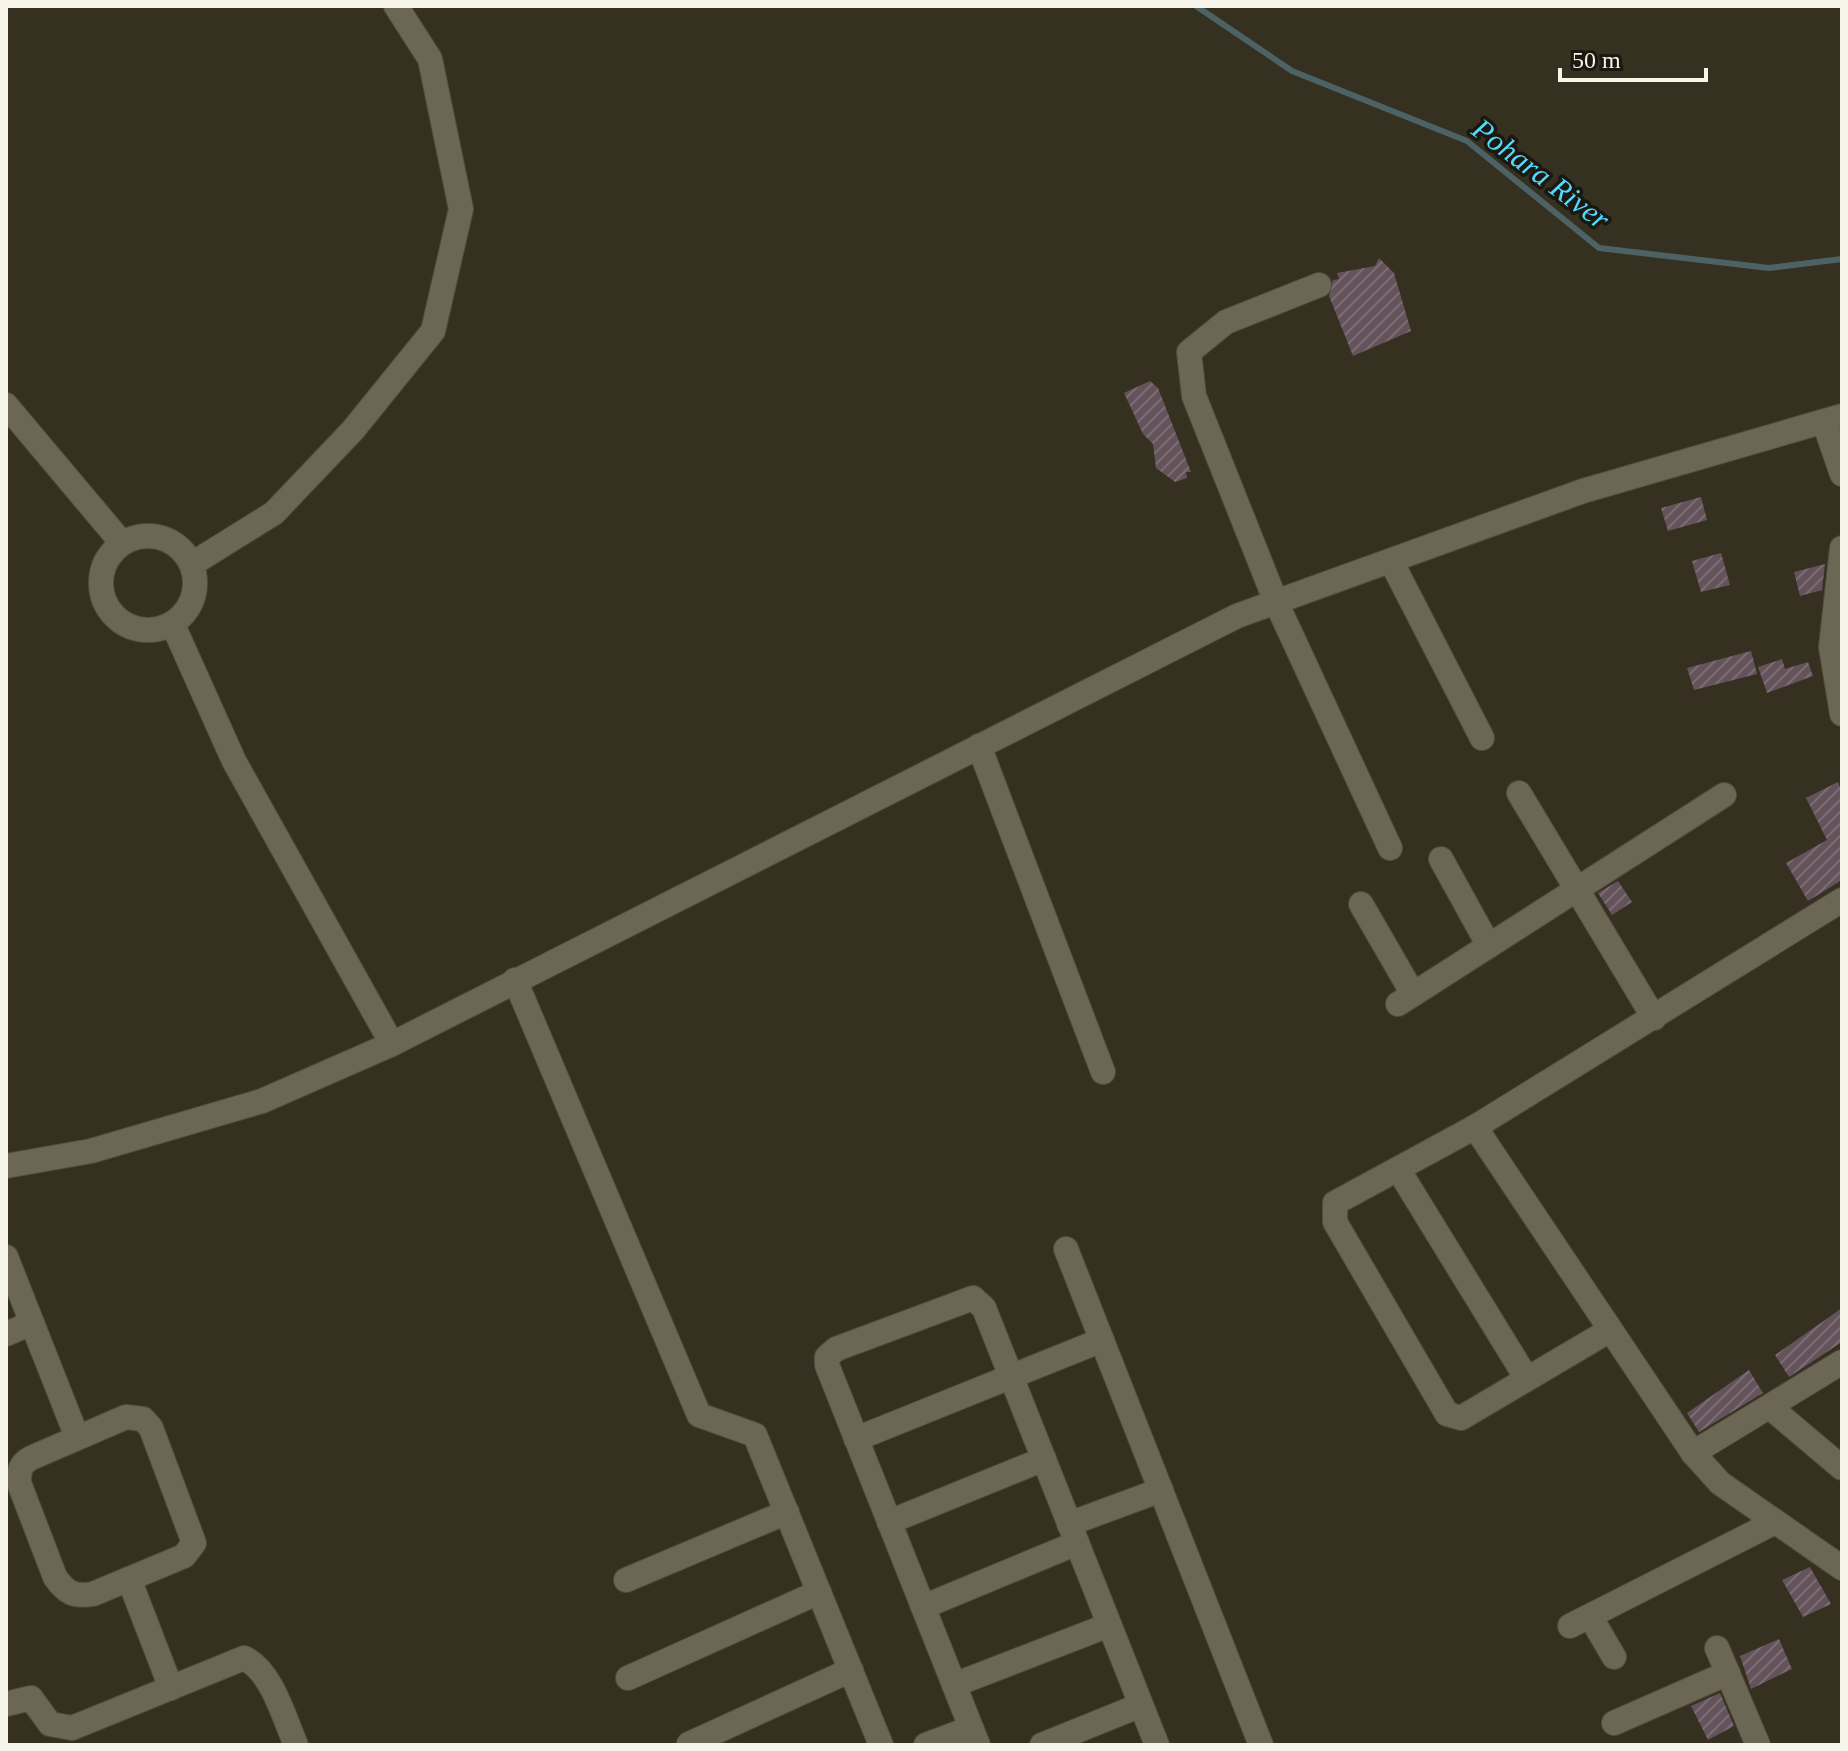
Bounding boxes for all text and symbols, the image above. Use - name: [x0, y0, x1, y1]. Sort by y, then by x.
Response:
- scale bar: [1560, 32, 1706, 82]
- text: 50 m: [1572, 47, 1621, 73]
- water label: Pohara River: [1466, 111, 1616, 236]

